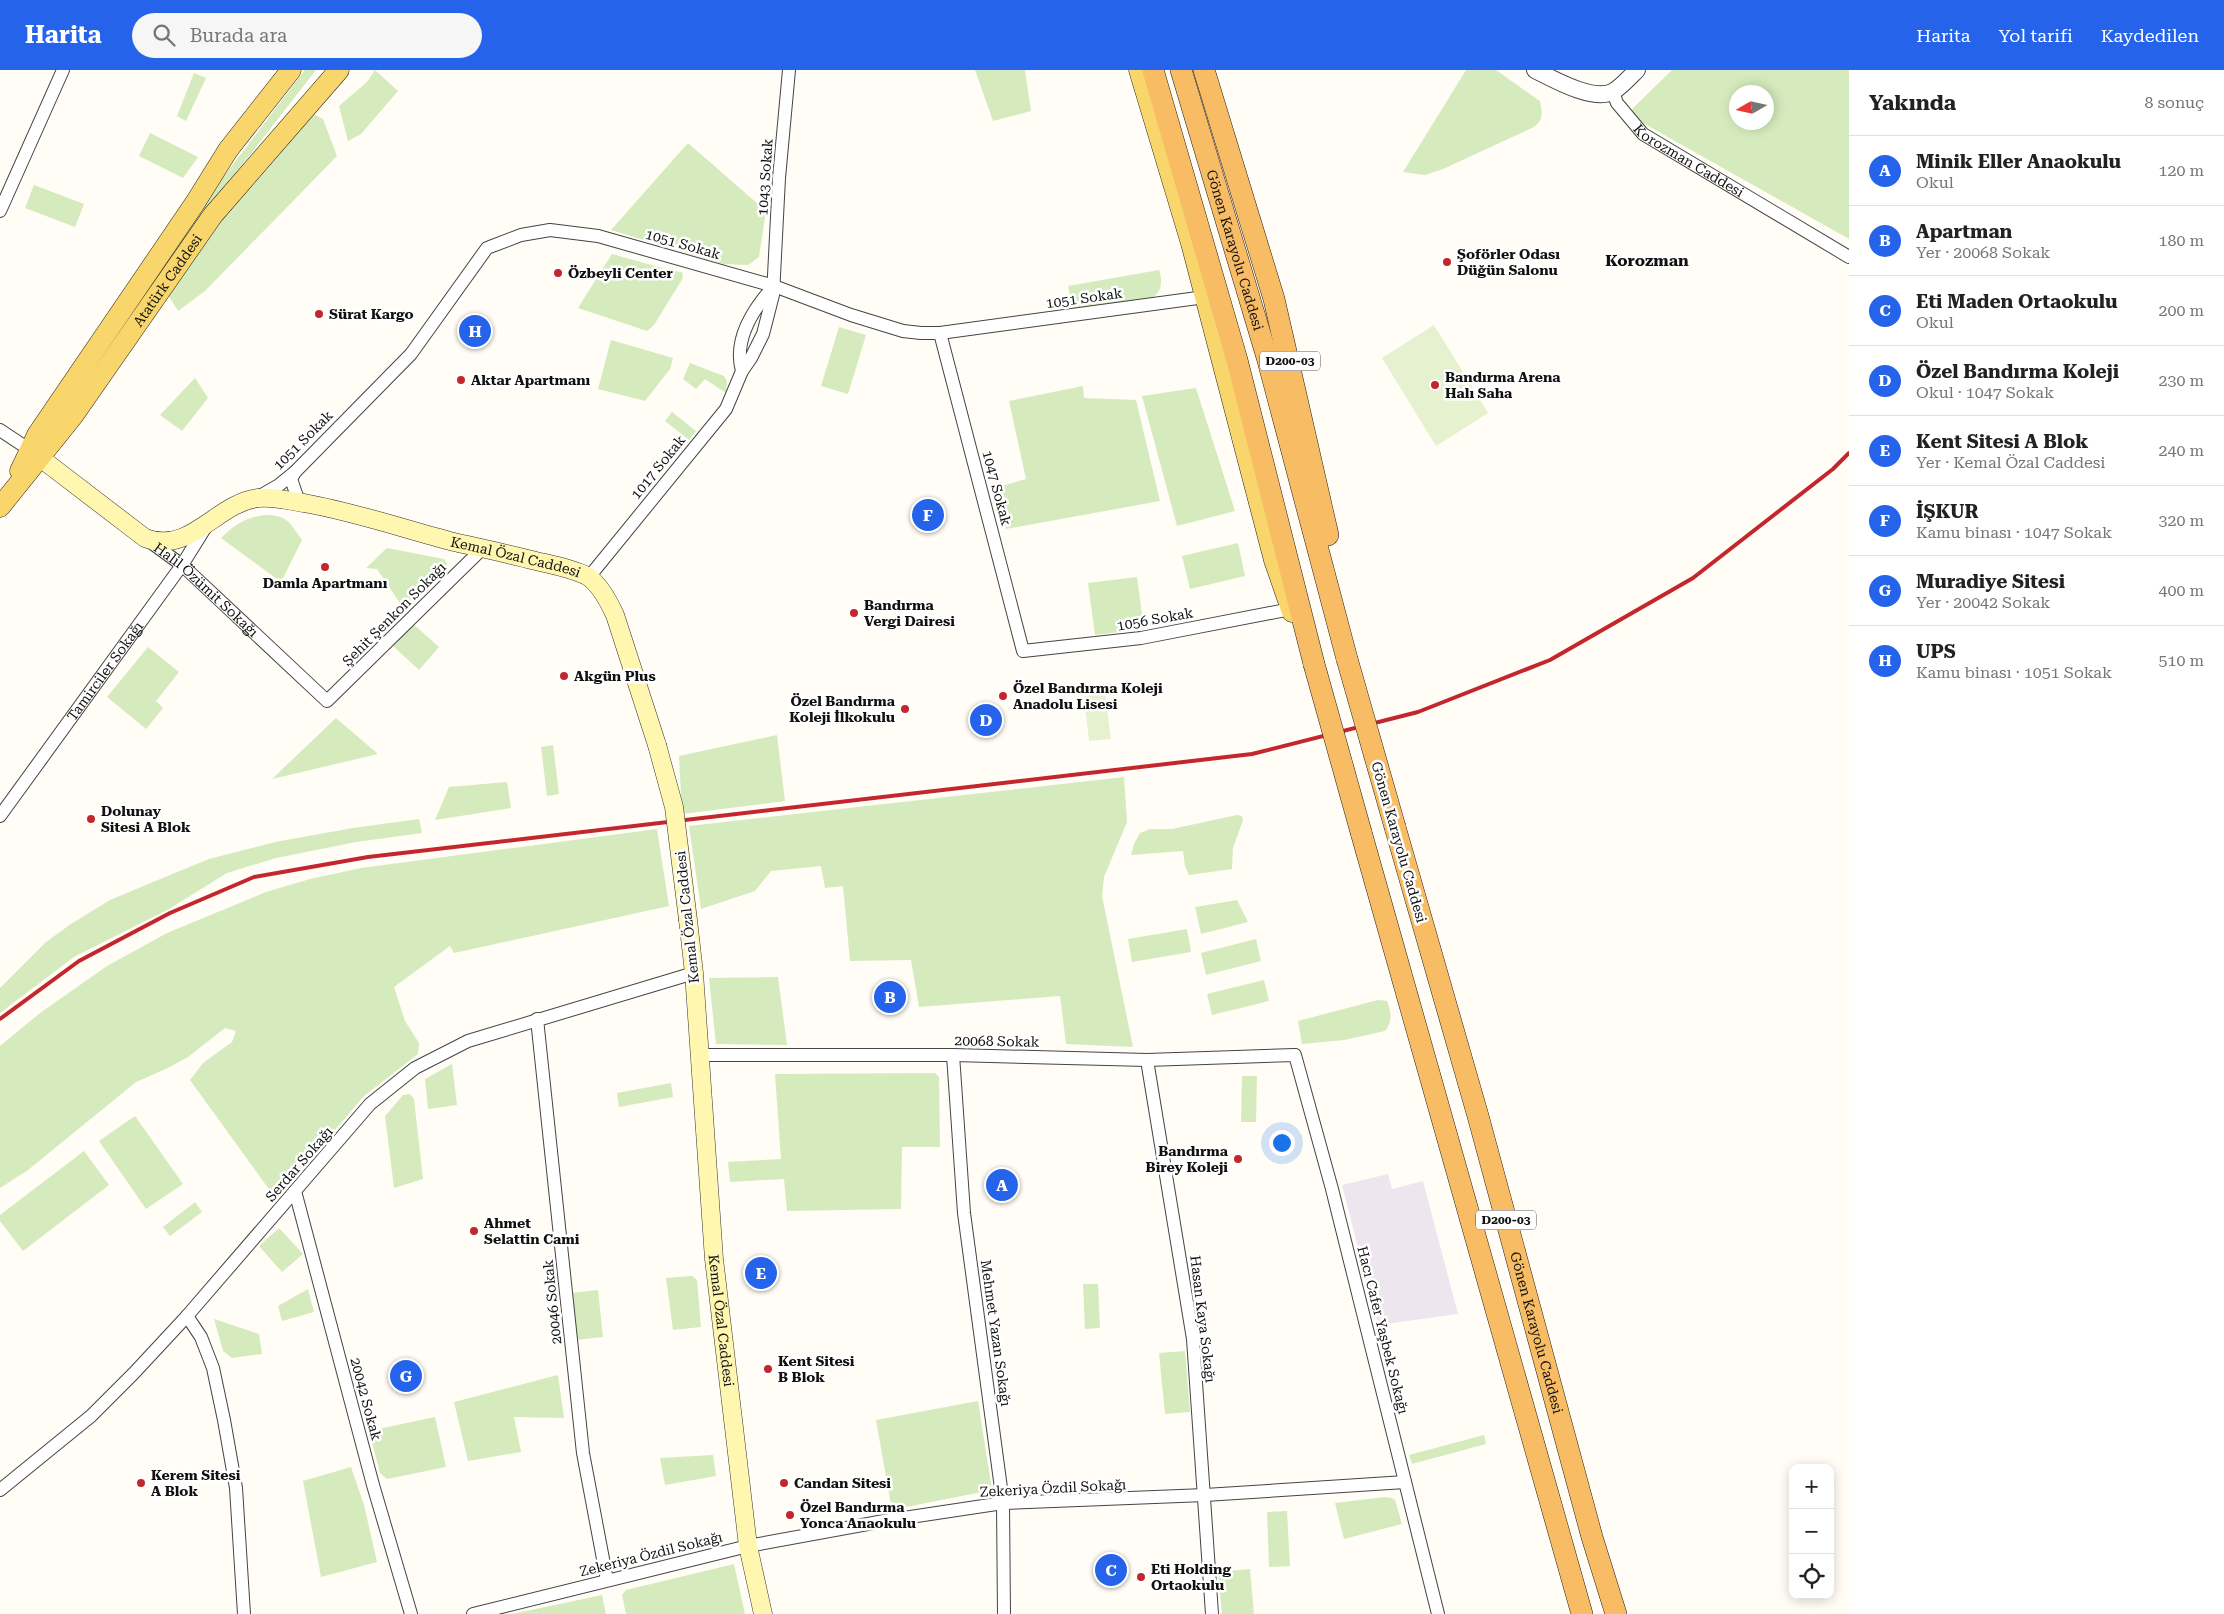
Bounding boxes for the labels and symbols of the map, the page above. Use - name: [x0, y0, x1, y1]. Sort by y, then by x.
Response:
- north arrow: [1729, 85, 1774, 130]
- street label: Korozman Caddesi: [1630, 121, 1747, 201]
- street label: 1043 Sokak: [754, 138, 776, 216]
- street label: Gönen Karayolu Caddesi: [1203, 168, 1267, 333]
- street label: 1051 Sokak: [644, 226, 722, 262]
- street label: Atatürk Caddesi: [130, 231, 205, 330]
- place label: Şoförler Odası Düğün Salonu: [1457, 246, 1560, 278]
- district label: Korozman: [1605, 251, 1689, 270]
- marker: Şoförler Odası Düğün Salonu: [1441, 256, 1453, 268]
- place label: Özbeyli Center: [568, 265, 673, 281]
- marker: Özbeyli Center: [552, 267, 564, 279]
- street label: 1051 Sokak: [1045, 285, 1123, 311]
- place label: Sürat Kargo: [329, 306, 414, 322]
- marker: Sürat Kargo: [313, 308, 325, 320]
- pin: H: [459, 312, 491, 350]
- road number: D200-03: [1260, 352, 1320, 370]
- place label: Bandırma Arena Halı Saha: [1445, 369, 1561, 401]
- place label: Aktar Apartmanı: [471, 372, 591, 388]
- marker: Aktar Apartmanı: [455, 374, 467, 386]
- marker: Bandırma Arena Halı Saha: [1429, 379, 1441, 391]
- street label: 1051 Sokak: [270, 407, 336, 473]
- street label: 1017 Sokak: [627, 432, 689, 502]
- street label: 1047 Sokak: [979, 449, 1015, 528]
- pin: F: [912, 496, 944, 534]
- street label: Kemal Özal Caddesi: [449, 533, 584, 581]
- street label: Halil Özümit Sokağı: [151, 539, 262, 641]
- street label: Şehit Şenkon Sokağı: [339, 559, 449, 669]
- marker: Damla Apartmanı: [319, 561, 331, 573]
- place label: Damla Apartmanı: [263, 575, 388, 591]
- place label: Bandırma Vergi Dairesi: [864, 597, 955, 629]
- street label: 1056 Sokak: [1116, 604, 1195, 634]
- marker: Bandırma Vergi Dairesi: [848, 607, 860, 619]
- street label: Tamirciler Sokağı: [64, 618, 147, 724]
- place label: Akgün Plus: [574, 668, 656, 684]
- marker: Akgün Plus: [558, 670, 570, 682]
- place label: Özel Bandırma Koleji Anadolu Lisesi: [1013, 680, 1163, 712]
- marker: Özel Bandırma Koleji Anadolu Lisesi: [997, 690, 1009, 702]
- place label: Özel Bandırma Koleji İlkokulu: [789, 693, 896, 725]
- pin: D: [970, 701, 1002, 739]
- marker: Özel Bandırma Koleji İlkokulu: [899, 703, 911, 715]
- street label: Gönen Karayolu Caddesi: [1368, 760, 1430, 925]
- place label: Dolunay Sitesi A Blok: [101, 803, 191, 835]
- marker: Dolunay Sitesi A Blok: [85, 813, 97, 825]
- street label: Kemal Özal Caddesi: [672, 849, 702, 984]
- pin: B: [874, 978, 906, 1016]
- street label: 20068 Sokak: [954, 1032, 1040, 1050]
- street label: Serdar Sokağı: [262, 1123, 336, 1205]
- your location: [1269, 1130, 1295, 1156]
- place label: Bandırma Birey Koleji: [1146, 1143, 1229, 1175]
- marker: Bandırma Birey Koleji: [1232, 1153, 1244, 1165]
- pin: A: [986, 1166, 1018, 1204]
- road number: D200-03: [1476, 1210, 1536, 1230]
- place label: Ahmet Selattin Cami: [484, 1215, 580, 1247]
- marker: Ahmet Selattin Cami: [468, 1225, 480, 1237]
- street label: Hacı Cafer Yaşbek Sokağı: [1354, 1244, 1412, 1416]
- street label: Gönen Karayolu Caddesi: [1507, 1250, 1566, 1416]
- street label: Kemal Özal Caddesi: [706, 1253, 737, 1388]
- pin: E: [745, 1254, 777, 1292]
- street label: Hasan Kaya Sokağı: [1187, 1254, 1219, 1384]
- street label: 20046 Sokak: [540, 1259, 564, 1345]
- street label: Mehmet Yazan Sokağı: [978, 1259, 1014, 1408]
- place label: Kent Sitesi B Blok: [778, 1353, 855, 1385]
- street label: 20042 Sokak: [347, 1356, 385, 1442]
- pin: G: [390, 1357, 422, 1395]
- marker: Kent Sitesi B Blok: [762, 1363, 774, 1375]
- place label: Kerem Sitesi A Blok: [151, 1467, 241, 1499]
- place label: Candan Sitesi: [794, 1475, 891, 1491]
- street label: Zekeriya Özdil Sokağı: [979, 1476, 1127, 1500]
- marker: Kerem Sitesi A Blok: [135, 1477, 147, 1489]
- marker: Candan Sitesi: [778, 1477, 790, 1489]
- place label: Özel Bandırma Yonca Anaokulu: [800, 1499, 916, 1531]
- marker: Özel Bandırma Yonca Anaokulu: [784, 1509, 796, 1521]
- street label: Zekeriya Özdil Sokağı: [578, 1528, 725, 1580]
- pin: C: [1095, 1551, 1127, 1589]
- place label: Eti Holding Ortaokulu: [1151, 1561, 1231, 1593]
- marker: Eti Holding Ortaokulu: [1135, 1571, 1147, 1583]

